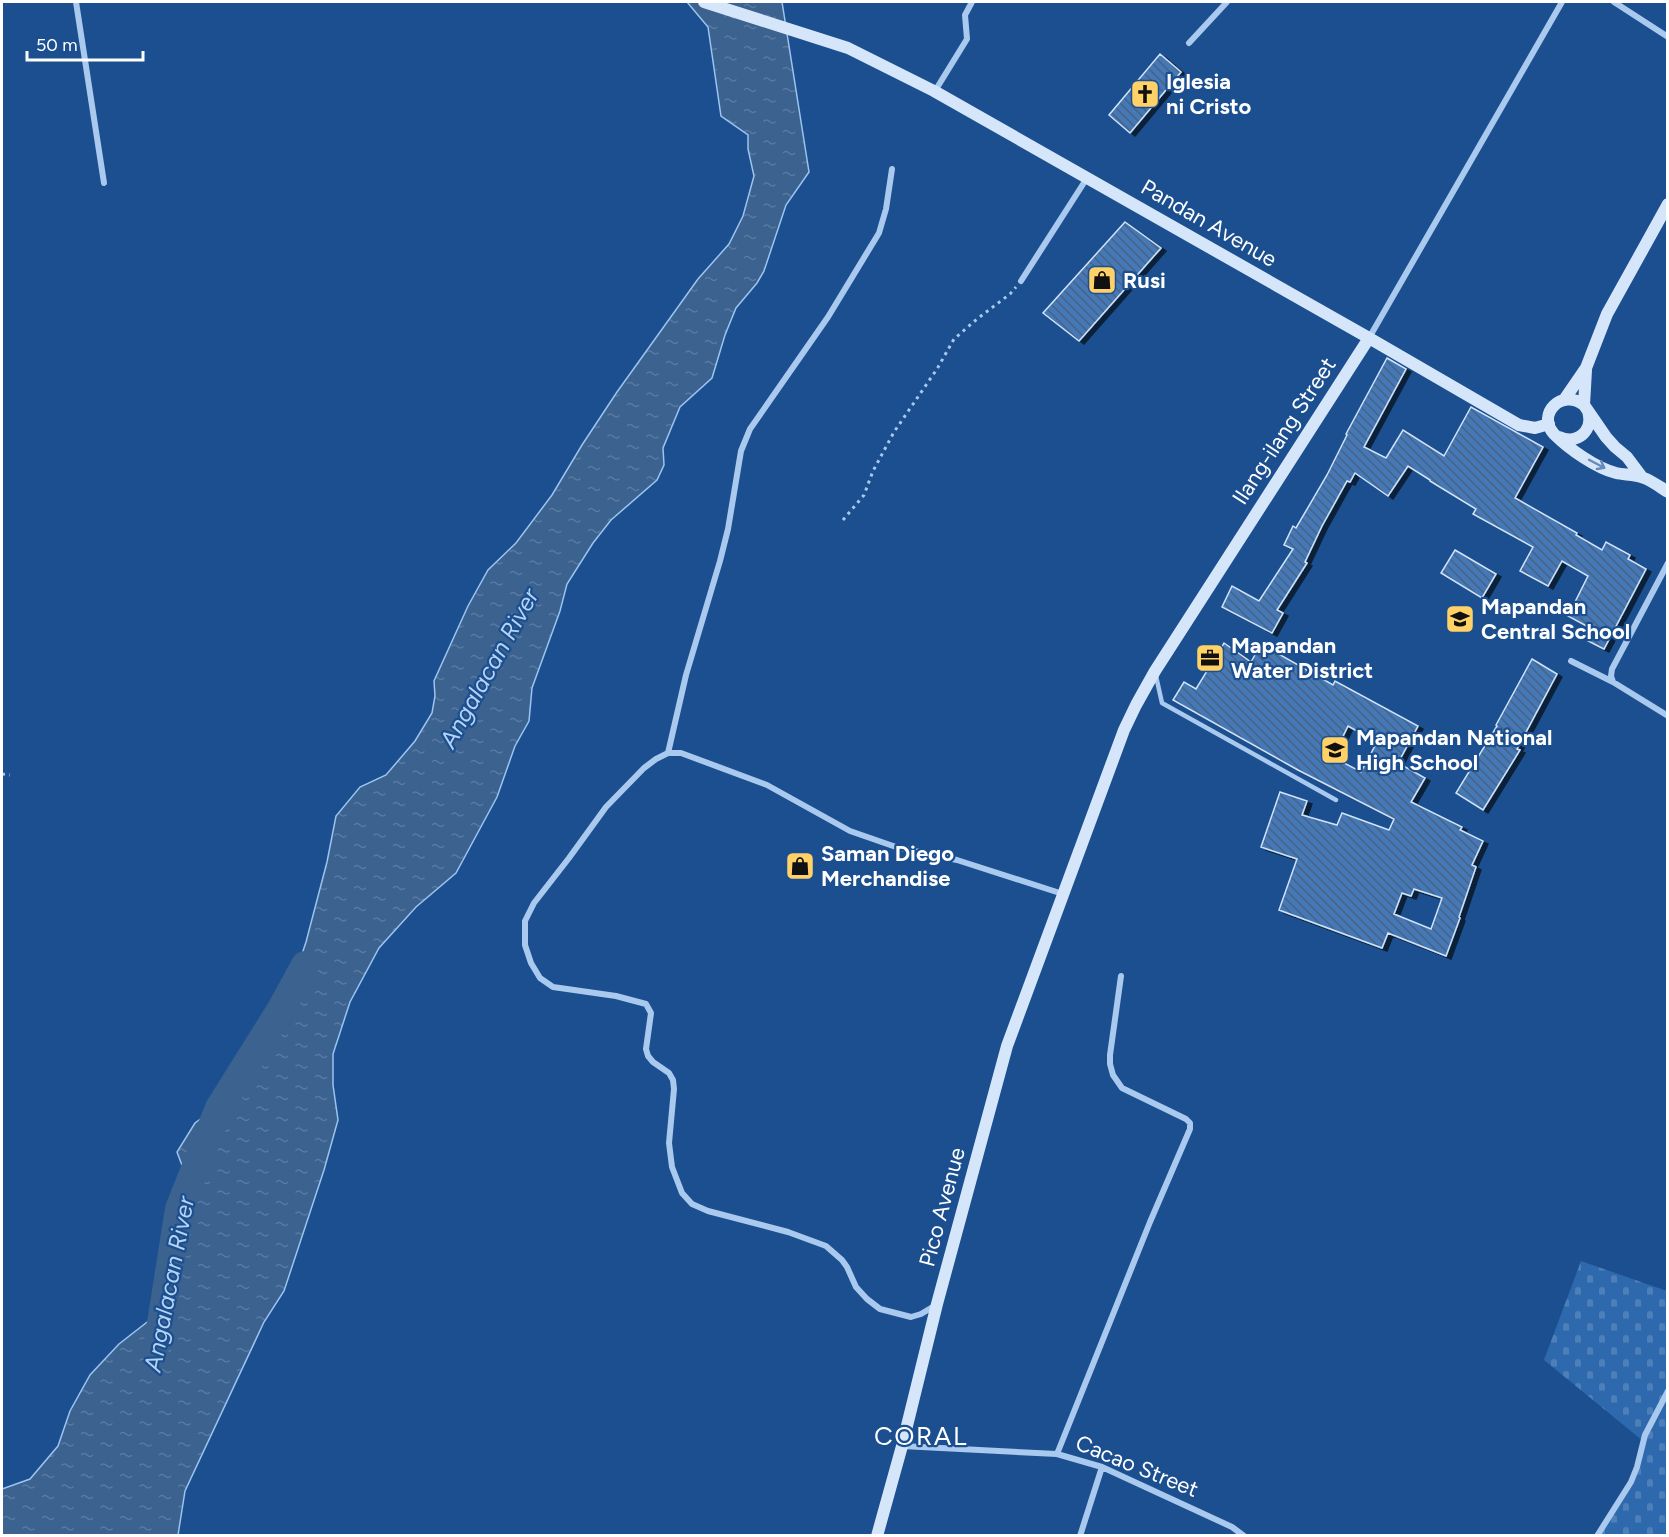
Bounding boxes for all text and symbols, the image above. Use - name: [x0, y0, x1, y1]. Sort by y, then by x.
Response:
- scale bar: [27, 24, 142, 62]
- text: 50 m: [36, 34, 78, 56]
- place label: Iglesia ni Cristo: [1166, 68, 1251, 120]
- church icon: Iglesia ni Cristo: [1129, 78, 1161, 110]
- street label: Pandan Avenue: [1136, 173, 1282, 273]
- shop icon: Rusi: [1086, 264, 1118, 296]
- place label: Rusi: [1123, 267, 1166, 294]
- street label: Ilang-ilang Street: [1226, 352, 1342, 510]
- one-way arrow: [1588, 458, 1605, 470]
- water label: Angalacan River: [433, 582, 545, 754]
- place label: Mapandan Central School: [1481, 593, 1630, 645]
- school or university icon: Mapandan Central School: [1444, 603, 1476, 635]
- place label: Mapandan Water District: [1231, 632, 1373, 684]
- office icon: Mapandan Water District: [1194, 642, 1226, 674]
- place label: Mapandan National High School: [1356, 724, 1552, 776]
- school or university icon: Mapandan National High School: [1319, 734, 1351, 766]
- place label: Saman Diego Merchandise: [821, 840, 954, 892]
- shop icon: Saman Diego Merchandise: [784, 850, 816, 882]
- street label: Pico Avenue: [913, 1144, 971, 1270]
- water label: Angalacan River: [138, 1193, 200, 1375]
- district label: CORAL: [874, 1420, 968, 1452]
- street label: Cacao Street: [1072, 1429, 1202, 1503]

